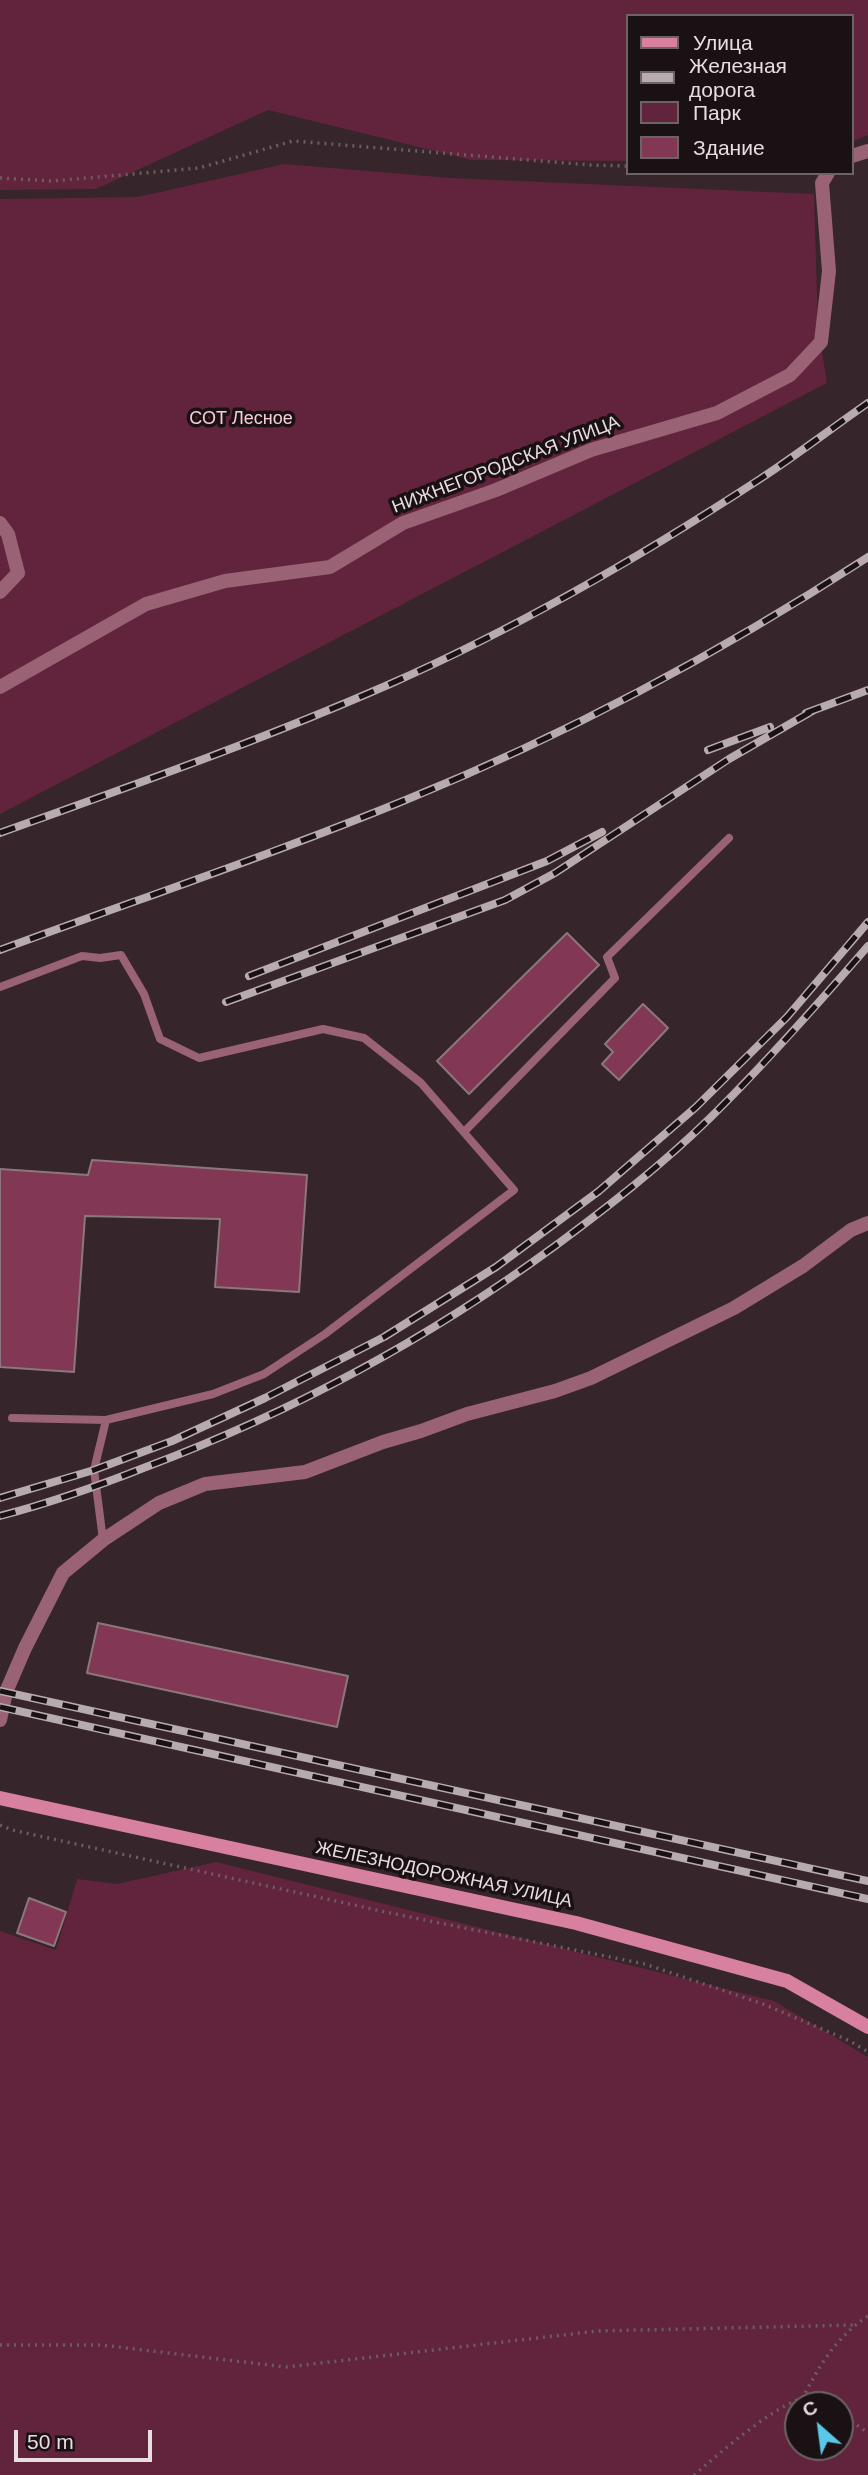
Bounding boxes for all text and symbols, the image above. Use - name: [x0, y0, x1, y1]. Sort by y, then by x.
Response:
- legend: [626, 14, 854, 175]
- text: Улица: [693, 31, 753, 54]
- text: Железная дорога: [689, 54, 787, 101]
- text: Парк: [693, 101, 741, 124]
- text: Здание: [693, 136, 765, 159]
- park label: СОТ Лесное: [189, 408, 293, 430]
- street label: НИЖНЕГОРОДСКАЯ УЛИЦА: [389, 412, 623, 518]
- street label: ЖЕЛЕЗНОДОРОЖНАЯ УЛИЦА: [314, 1837, 574, 1913]
- north arrow: [784, 2391, 854, 2461]
- text: С: [799, 2396, 821, 2421]
- scale bar: [18, 2416, 156, 2460]
- text: 50 m: [27, 2430, 74, 2453]

